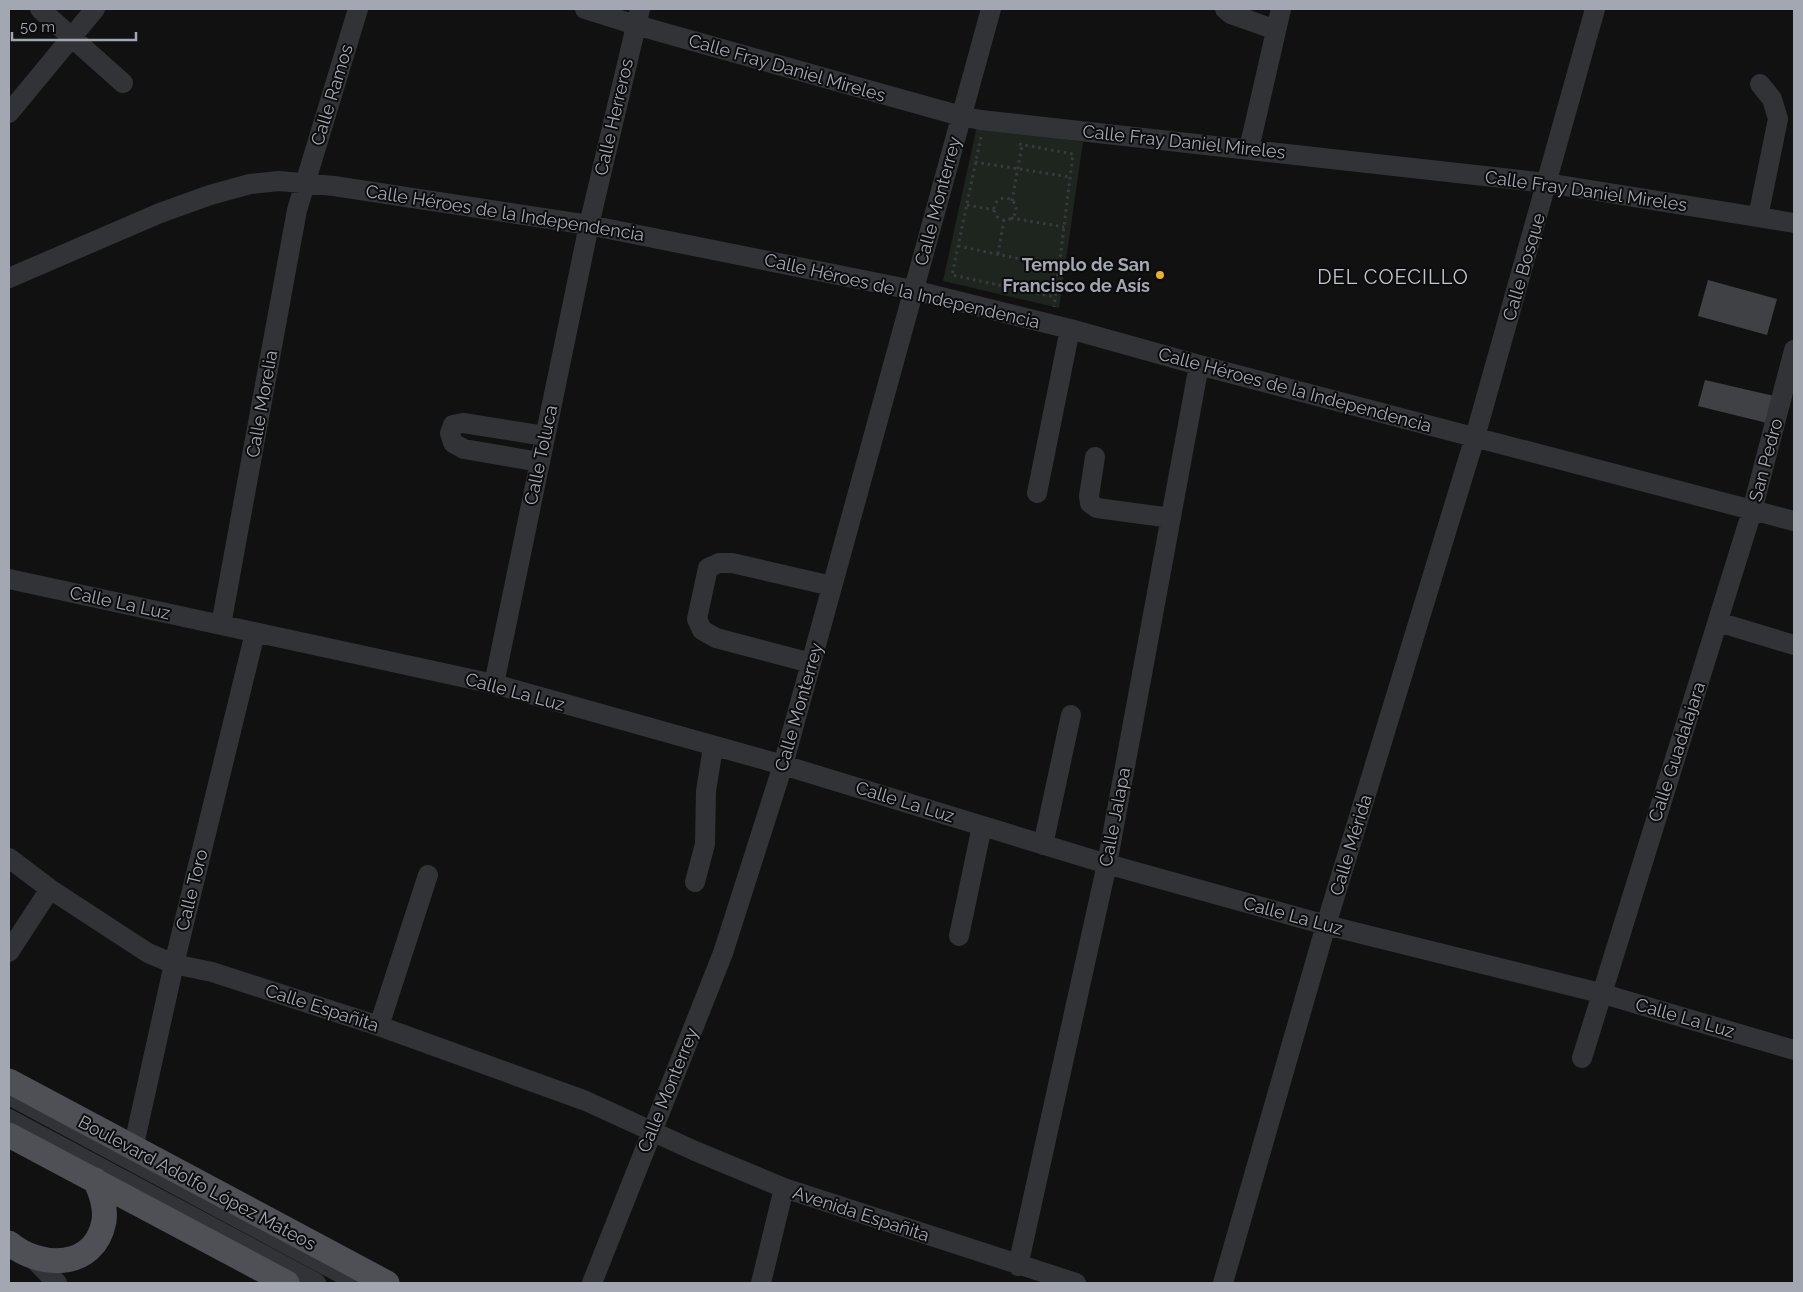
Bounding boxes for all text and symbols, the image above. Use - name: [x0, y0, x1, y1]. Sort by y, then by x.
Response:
- scale bar: [12, 10, 136, 42]
- text: 50 m: [20, 18, 55, 36]
- street label: Calle Fray Daniel Mireles: [686, 29, 888, 106]
- street label: Calle Ramos: [306, 42, 357, 148]
- street label: Calle Herreros: [590, 56, 637, 177]
- street label: Calle Fray Daniel Mireles: [1082, 120, 1287, 163]
- street label: Calle Monterrey: [910, 134, 965, 268]
- street label: Calle Fray Daniel Mireles: [1484, 166, 1689, 215]
- street label: Calle Héroes de la Independencia: [364, 180, 646, 245]
- street label: Calle Bosque: [1498, 210, 1549, 323]
- street label: Calle Héroes de la Independencia: [762, 249, 1042, 332]
- place label: Templo de San Francisco de Asís: [1003, 254, 1150, 296]
- district label: DEL COECILLO: [1317, 265, 1469, 289]
- marker: Templo de San Francisco de Asís: [1154, 269, 1166, 281]
- street label: Calle Héroes de la Independencia: [1156, 343, 1434, 436]
- street label: Calle Morelia: [242, 349, 281, 459]
- street label: Calle Toluca: [520, 403, 561, 507]
- street label: San Pedro: [1744, 416, 1787, 504]
- street label: Calle La Luz: [68, 582, 172, 623]
- street label: Calle Monterrey: [770, 640, 827, 774]
- street label: Calle La Luz: [463, 668, 567, 715]
- street label: Calle Guadalajara: [1644, 679, 1709, 825]
- street label: Calle Jalapa: [1095, 766, 1134, 868]
- street label: Calle La Luz: [853, 777, 957, 827]
- street label: Calle Mérida: [1325, 792, 1376, 898]
- street label: Calle Toro: [171, 847, 212, 933]
- street label: Calle La Luz: [1241, 892, 1345, 939]
- street label: Calle Españita: [263, 979, 381, 1036]
- street label: Calle La Luz: [1633, 993, 1737, 1042]
- street label: Calle Monterrey: [633, 1024, 702, 1155]
- street label: Boulevard Adolfo López Mateos: [75, 1111, 320, 1254]
- street label: Avenida Españita: [790, 1182, 932, 1245]

